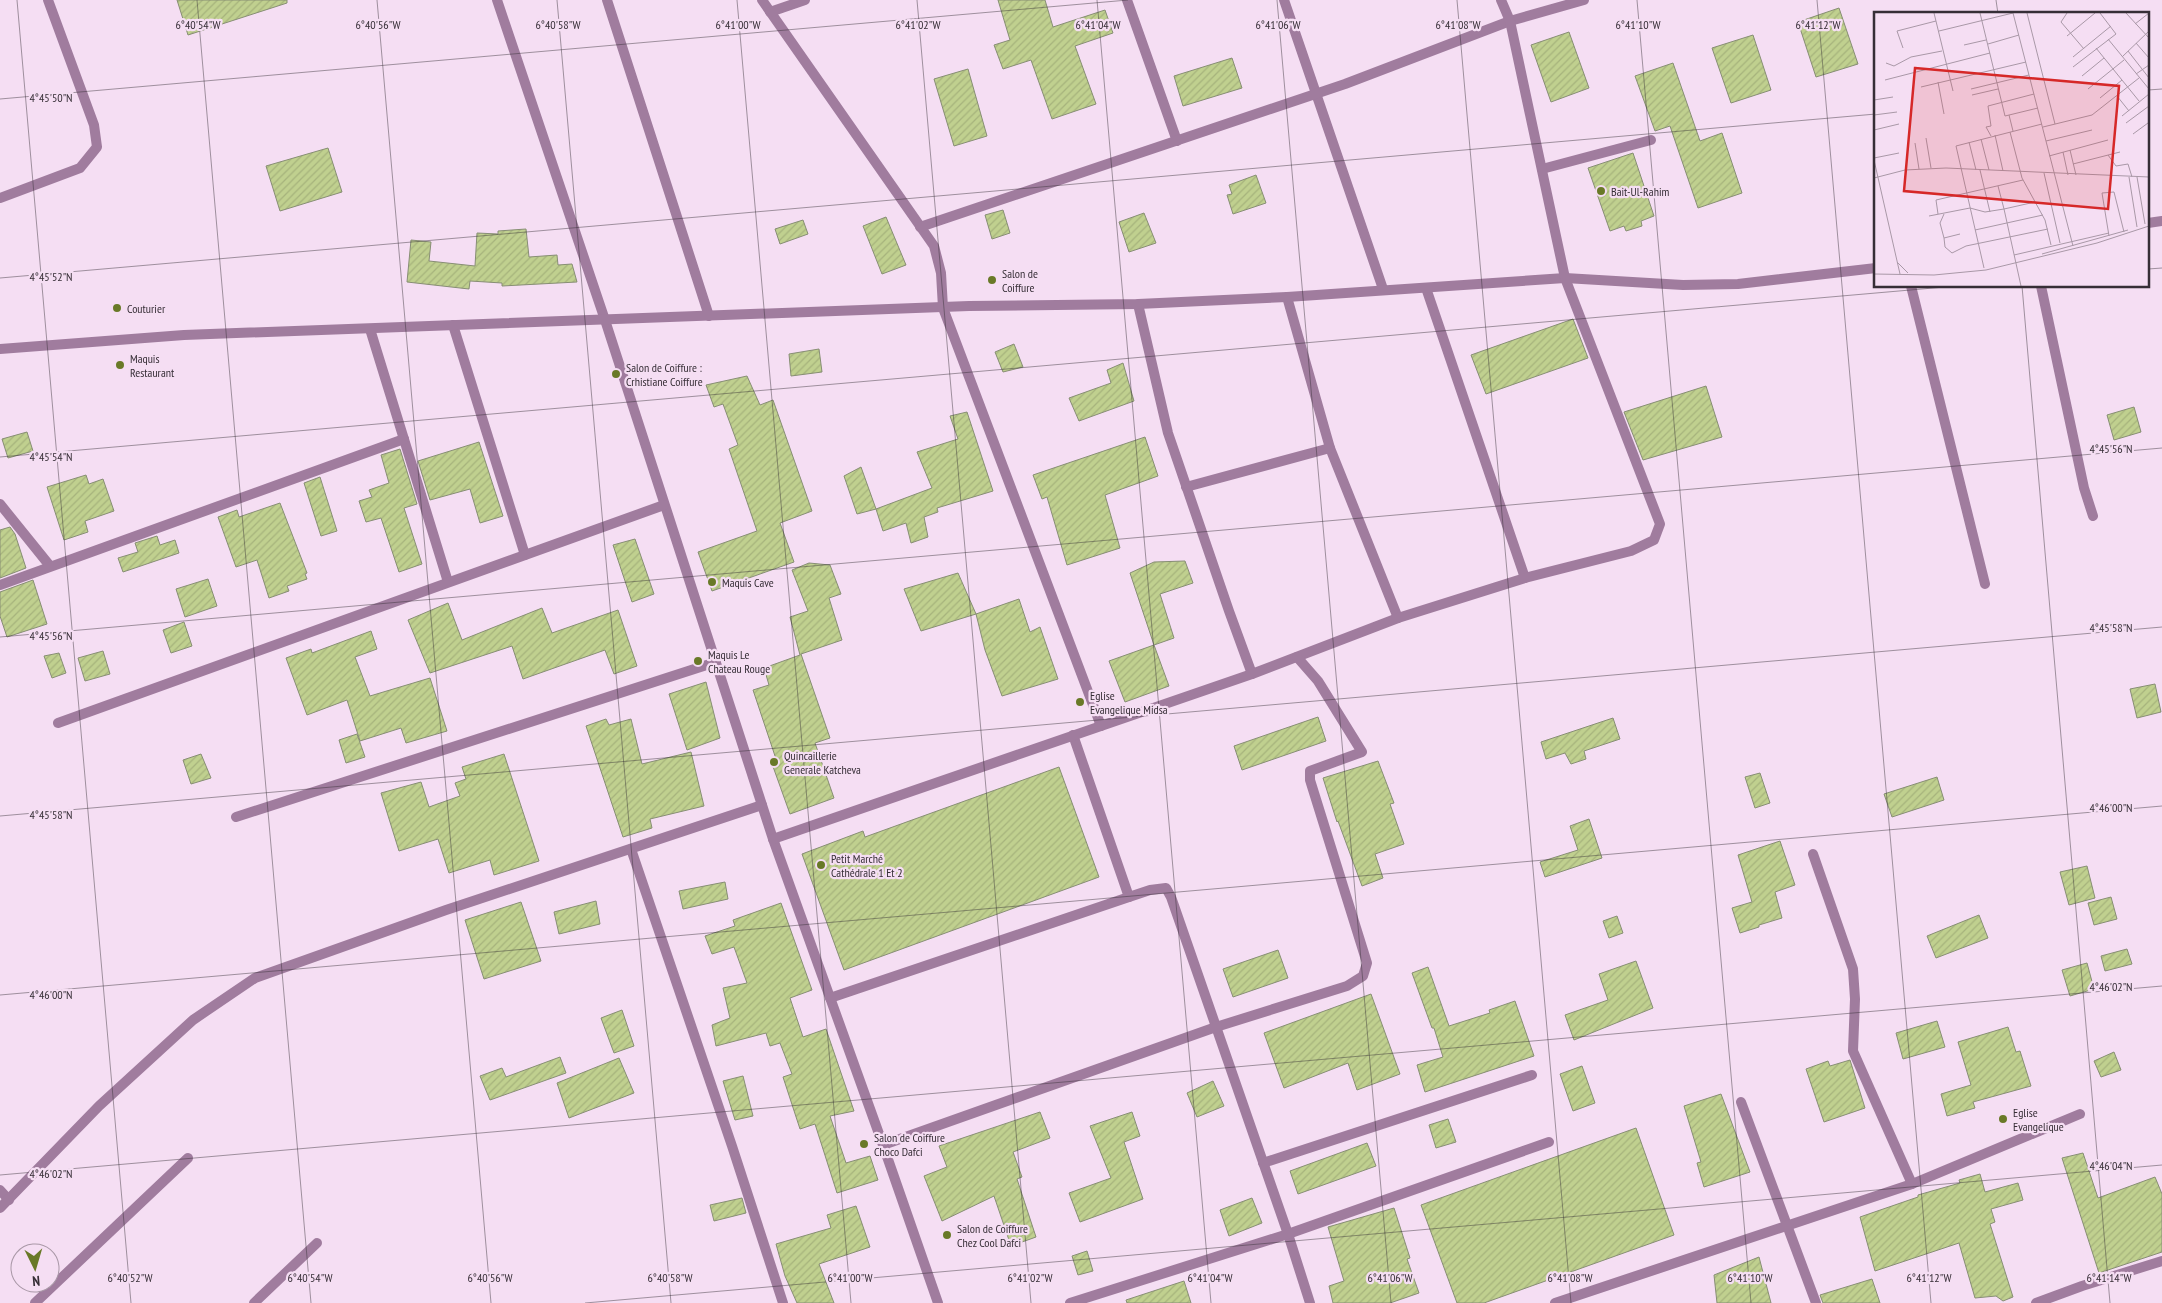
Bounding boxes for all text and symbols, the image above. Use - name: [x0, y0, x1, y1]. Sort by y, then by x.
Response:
- inset map: [1874, 12, 2150, 288]
- text: 6°40'54"W: [175, 17, 221, 32]
- text: 6°40'56"W: [355, 17, 401, 32]
- text: 6°40'58"W: [535, 17, 581, 32]
- text: 6°41'00"W: [715, 17, 761, 32]
- text: 6°41'02"W: [895, 17, 941, 32]
- text: 6°41'04"W: [1075, 17, 1121, 32]
- text: 6°41'06"W: [1255, 17, 1301, 32]
- text: 6°41'08"W: [1435, 17, 1481, 32]
- text: 6°41'10"W: [1615, 17, 1661, 32]
- text: 6°41'12"W: [1795, 17, 1841, 32]
- text: 4°45'50"N: [29, 90, 73, 105]
- place label: Bait-Ul-Rahim: [1611, 184, 1670, 199]
- marker: Bait-Ul-Rahim: [1595, 185, 1607, 197]
- place label: Salon de Coiffure: [1002, 266, 1038, 295]
- text: 4°45'52"N: [29, 269, 73, 284]
- marker: Salon de Coiffure: [986, 274, 998, 286]
- place label: Couturier: [127, 301, 166, 316]
- marker: Couturier: [111, 302, 123, 314]
- place label: Maquis Restaurant: [130, 351, 175, 380]
- marker: Maquis Restaurant: [114, 359, 126, 371]
- place label: Salon de Coiffure : Crhistiane Coiffure: [626, 360, 703, 389]
- marker: Salon de Coiffure : Crhistiane Coiffure: [610, 368, 622, 380]
- text: 4°45'56"N: [2089, 441, 2133, 456]
- text: 4°45'54"N: [29, 449, 73, 464]
- place label: Maquis Cave: [722, 575, 774, 590]
- marker: Maquis Cave: [706, 576, 718, 588]
- text: 4°45'58"N: [2089, 620, 2133, 635]
- text: 4°45'56"N: [29, 628, 73, 643]
- place label: Maquis Le Chateau Rouge: [708, 647, 770, 676]
- marker: Maquis Le Chateau Rouge: [692, 655, 704, 667]
- place label: Eglise Evangelique Midsa: [1090, 688, 1168, 717]
- marker: Eglise Evangelique Midsa: [1074, 696, 1086, 708]
- place label: Quincaillerie Generale Katcheva: [784, 748, 861, 777]
- marker: Quincaillerie Generale Katcheva: [768, 756, 780, 768]
- text: 4°46'00"N: [2089, 800, 2133, 815]
- text: 4°45'58"N: [29, 807, 73, 822]
- place label: Petit Marché Cathédrale 1 Et 2: [831, 851, 903, 880]
- marker: Petit Marché Cathédrale 1 Et 2: [815, 859, 827, 871]
- text: 4°46'02"N: [2089, 979, 2133, 994]
- text: 4°46'00"N: [29, 987, 73, 1002]
- place label: Eglise Evangelique: [2013, 1105, 2064, 1134]
- marker: Eglise Evangelique: [1997, 1113, 2009, 1125]
- place label: Salon de Coiffure Choco Dafci: [874, 1130, 945, 1159]
- marker: Salon de Coiffure Choco Dafci: [858, 1138, 870, 1150]
- text: 4°46'04"N: [2089, 1158, 2133, 1173]
- text: 4°46'02"N: [29, 1166, 73, 1181]
- place label: Salon de Coiffure Chez Cool Dafci: [957, 1221, 1028, 1250]
- marker: Salon de Coiffure Chez Cool Dafci: [941, 1229, 953, 1241]
- north arrow: [10, 1243, 60, 1293]
- text: 6°40'52"W: [107, 1270, 153, 1285]
- text: 6°40'54"W: [287, 1270, 333, 1285]
- text: 6°40'56"W: [467, 1270, 513, 1285]
- text: 6°40'58"W: [647, 1270, 693, 1285]
- text: 6°41'00"W: [827, 1270, 873, 1285]
- text: 6°41'02"W: [1007, 1270, 1053, 1285]
- text: 6°41'04"W: [1187, 1270, 1233, 1285]
- text: 6°41'06"W: [1367, 1270, 1413, 1285]
- text: 6°41'08"W: [1547, 1270, 1593, 1285]
- text: 6°41'10"W: [1727, 1270, 1773, 1285]
- text: 6°41'12"W: [1906, 1270, 1952, 1285]
- text: 6°41'14"W: [2086, 1270, 2132, 1285]
- text: N: [32, 1272, 41, 1290]

